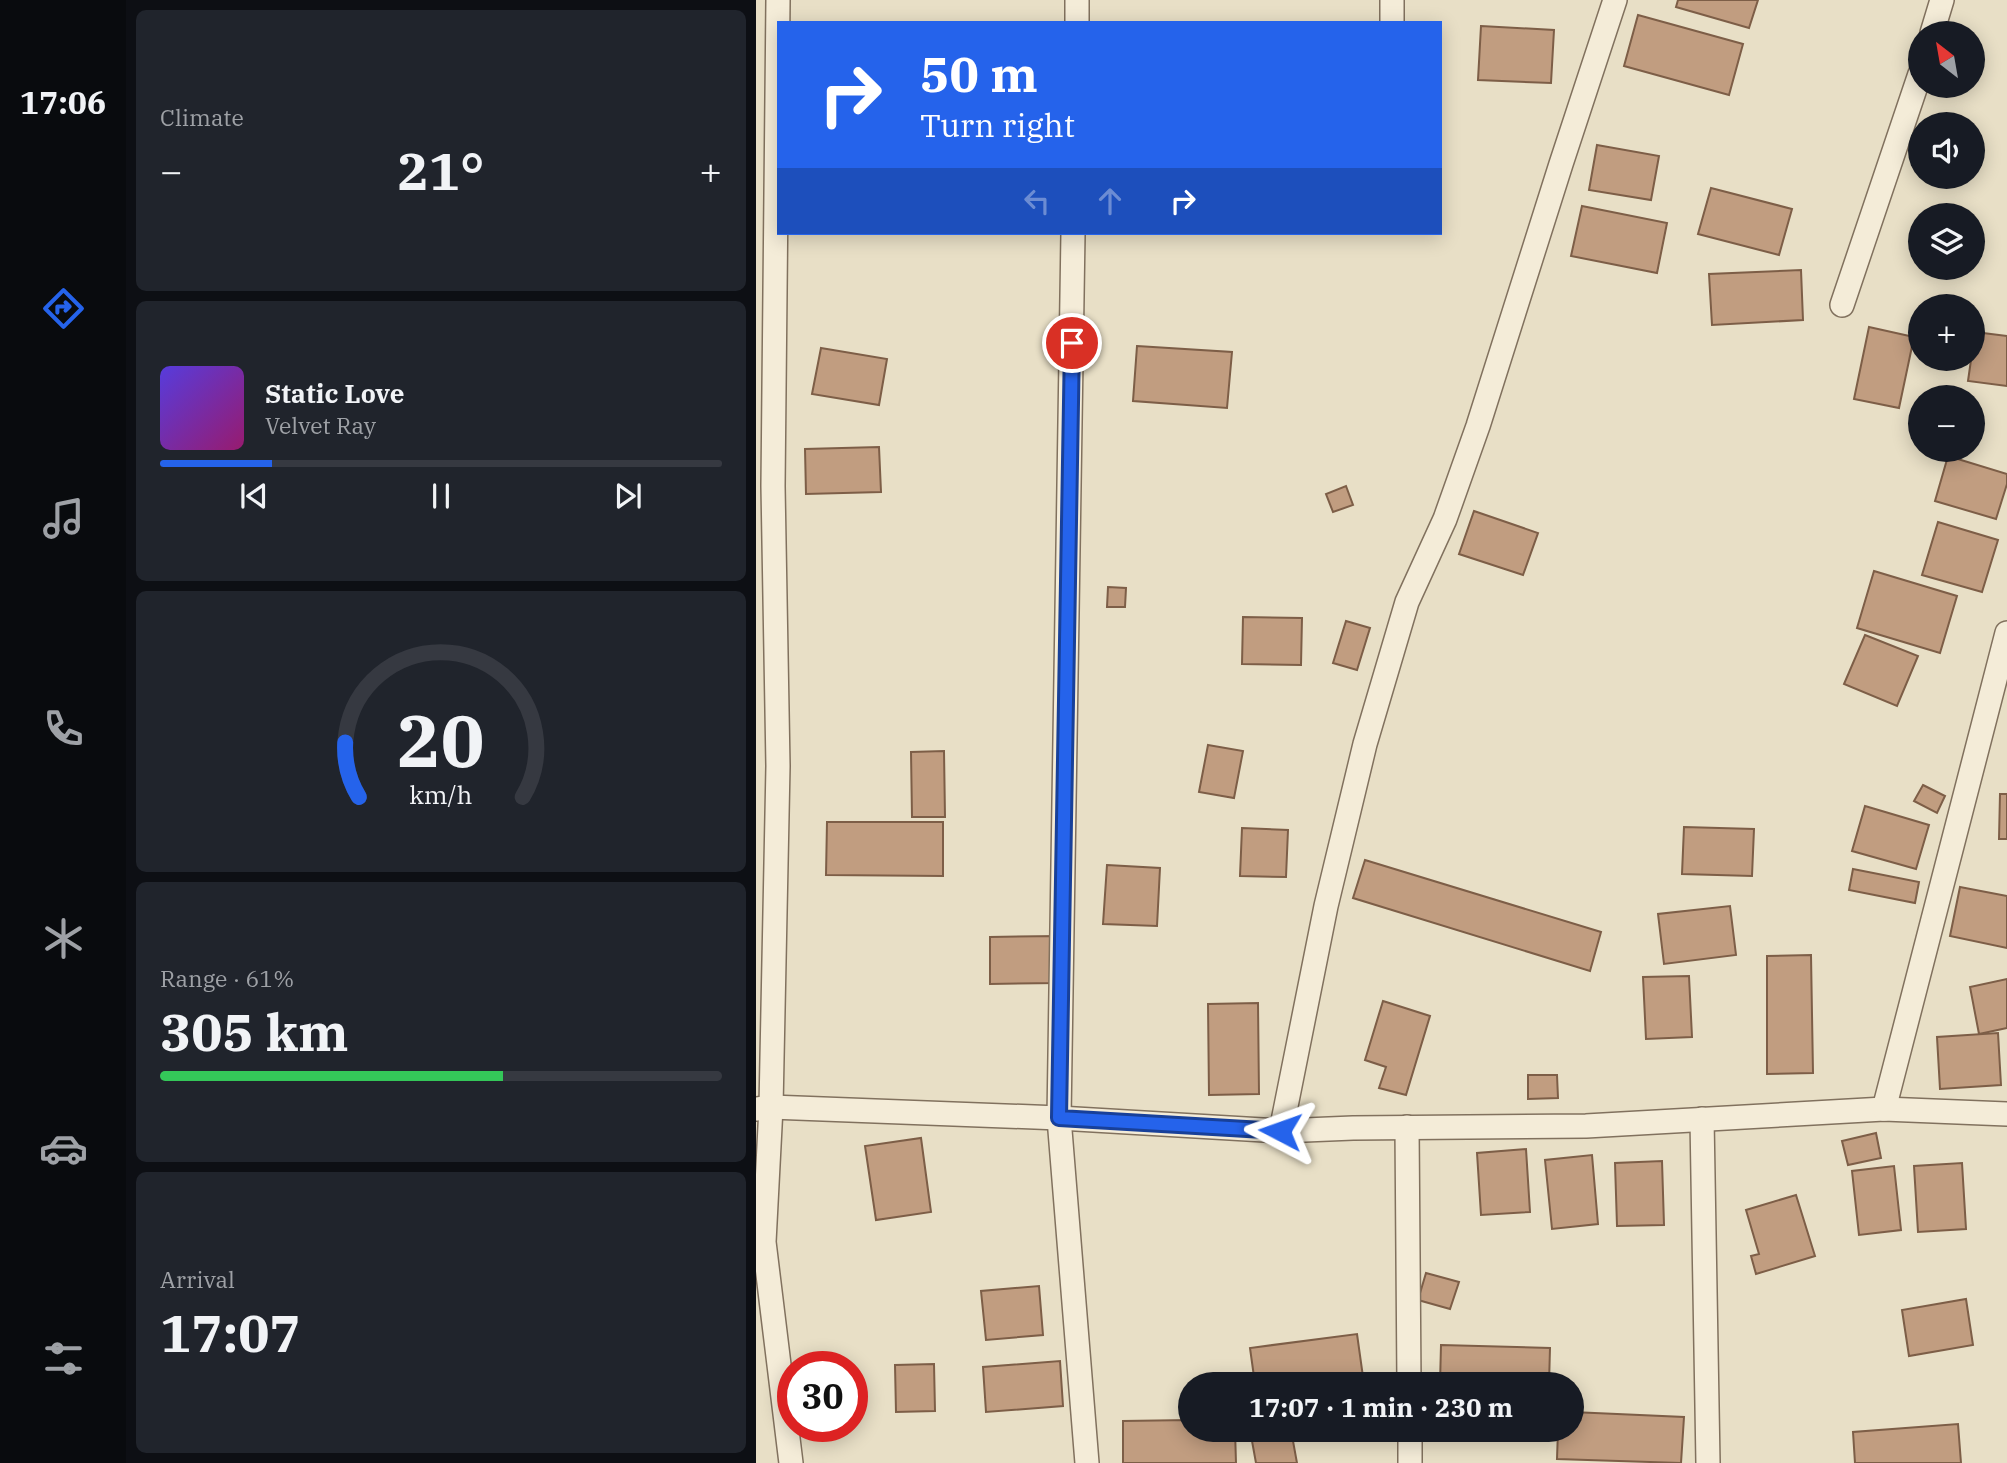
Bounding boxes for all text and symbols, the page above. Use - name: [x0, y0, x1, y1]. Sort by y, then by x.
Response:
- north arrow: [1908, 21, 1984, 98]
- map controls: [1908, 21, 1985, 462]
- text: 50 m: [920, 42, 1038, 105]
- icon: right: [805, 49, 896, 140]
- text: 17:06: [20, 81, 106, 123]
- text: Climate: [160, 102, 244, 132]
- text: Turn right: [920, 104, 1075, 146]
- button: sound: [1908, 112, 1985, 189]
- text: 21°: [398, 137, 484, 204]
- text: −: [160, 146, 183, 195]
- text: +: [699, 146, 722, 195]
- icon: left: [1018, 182, 1056, 220]
- icon: ahead: [1091, 182, 1129, 220]
- icon: right: [1164, 182, 1202, 220]
- button: layers: [1908, 203, 1985, 280]
- icon: directions: [39, 284, 88, 333]
- button: +: [1908, 294, 1985, 371]
- pin: [1042, 313, 1102, 373]
- icon: arrive: [1053, 324, 1091, 362]
- text: Static Love: [265, 376, 404, 410]
- button: −: [1908, 385, 1985, 462]
- text: Velvet Ray: [265, 410, 376, 440]
- icon: previous: [235, 477, 273, 515]
- icon: pause: [422, 477, 460, 515]
- icon: next: [609, 477, 647, 515]
- icon: music: [39, 494, 88, 543]
- text: 20: [397, 693, 485, 788]
- icon: phone: [39, 704, 88, 753]
- text: km/h: [409, 778, 473, 811]
- icon: climate: [39, 914, 88, 963]
- text: Range · 61%: [160, 963, 294, 993]
- text: 305 km: [160, 998, 349, 1065]
- position arrow: [1243, 1094, 1317, 1168]
- icon: car: [39, 1124, 88, 1173]
- text: Arrival: [160, 1264, 235, 1294]
- text: 17:07: [160, 1299, 301, 1366]
- icon: filters: [39, 1334, 88, 1383]
- speed limit sign: 30: [777, 1351, 868, 1442]
- text: 17:07 · 1 min · 230 m: [1249, 1390, 1513, 1424]

